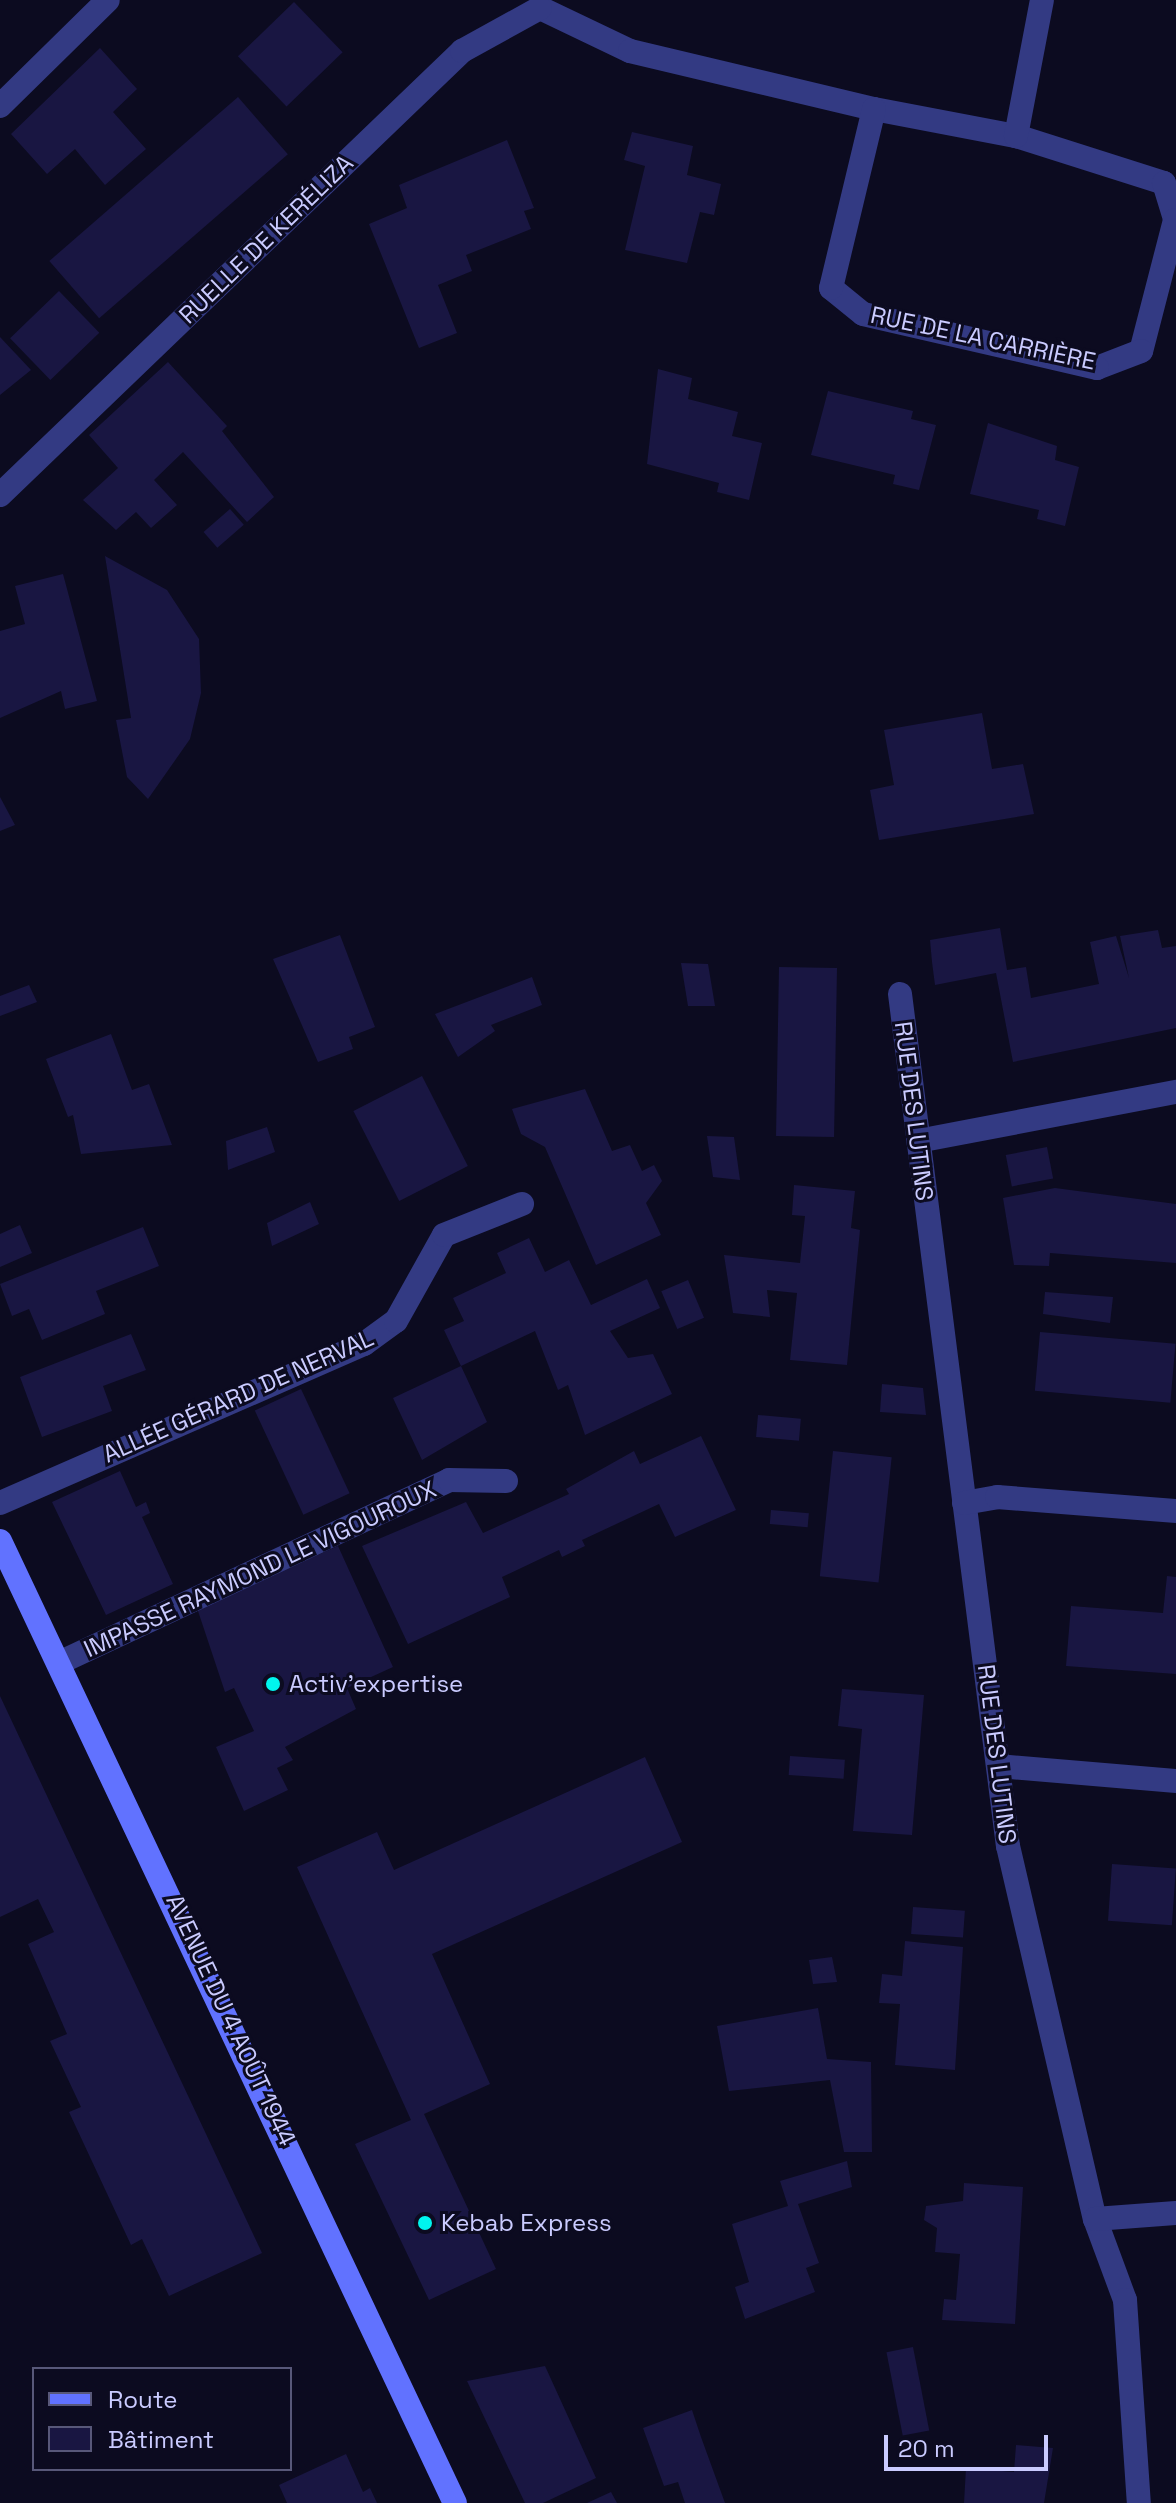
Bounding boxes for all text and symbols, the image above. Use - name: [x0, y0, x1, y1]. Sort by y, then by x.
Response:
- street label: RUELLE DE KERÉLIZA: [173, 148, 359, 330]
- street label: RUE DE LA CARRIÈRE: [868, 300, 1098, 376]
- street label: RUE DES LUTINS: [889, 1020, 939, 1202]
- street label: ALLÉE GÉRARD DE NERVAL: [98, 1323, 378, 1469]
- street label: IMPASSE RAYMOND LE VIGOUROUX: [79, 1474, 441, 1664]
- street label: RUE DES LUTINS: [972, 1663, 1022, 1845]
- place label: Activ'expertise: [289, 1670, 463, 1698]
- marker: Activ'expertise: [264, 1675, 282, 1693]
- street label: AVENUE DU 4 AOÛT 1944: [160, 1889, 302, 2151]
- place label: Kebab Express: [441, 2209, 612, 2237]
- marker: Kebab Express: [416, 2214, 434, 2232]
- legend: [32, 2367, 292, 2471]
- text: Route: [108, 2384, 177, 2415]
- scale bar: [888, 2419, 1052, 2469]
- text: Bâtiment: [108, 2424, 214, 2455]
- text: 20 m: [898, 2433, 955, 2464]

